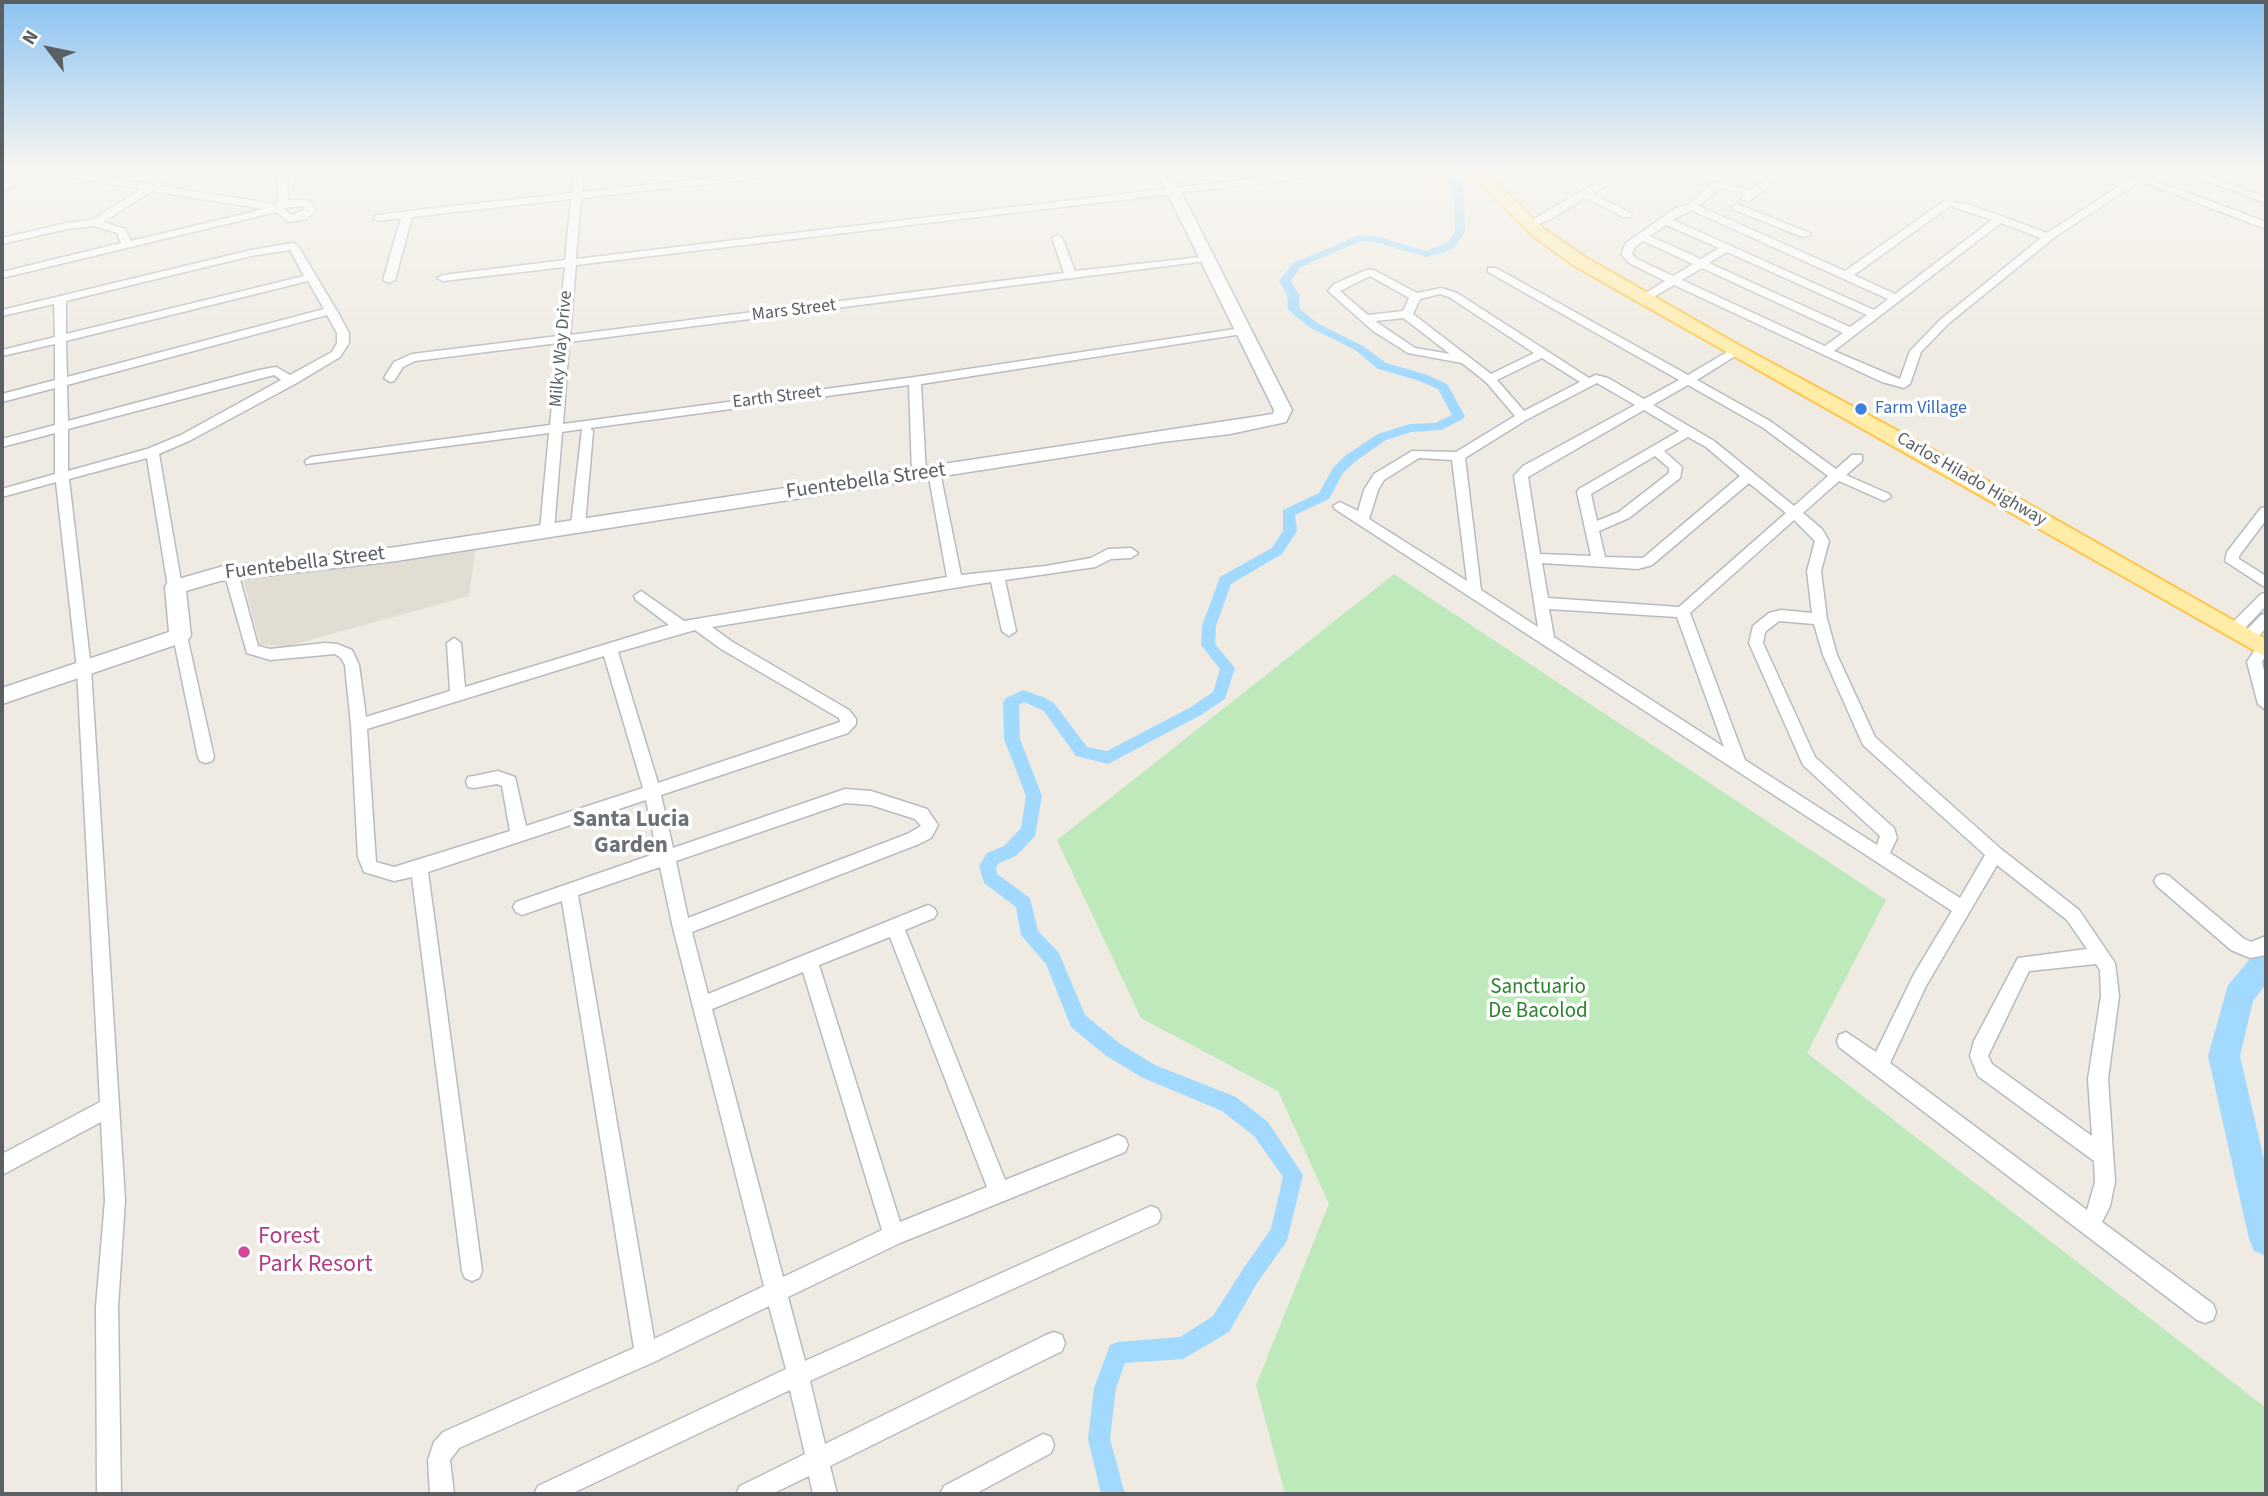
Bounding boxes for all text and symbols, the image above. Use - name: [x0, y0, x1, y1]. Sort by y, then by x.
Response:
- north arrow: [14, 14, 84, 84]
- text: N: [16, 25, 46, 50]
- street label: Milky Way Drive: [546, 290, 578, 408]
- street label: Mars Street: [751, 295, 837, 327]
- street label: Earth Street: [731, 382, 823, 414]
- place label: Farm Village: [1875, 398, 1967, 420]
- marker: Farm Village: [1853, 401, 1869, 417]
- street label: Carlos Hilado Highway: [1892, 428, 2050, 532]
- street label: Fuentebella Street: [785, 458, 947, 506]
- street label: Fuentebella Street: [224, 542, 386, 586]
- district label: Santa Lucia Garden: [572, 807, 690, 861]
- park label: Sanctuario De Bacolod: [1488, 975, 1588, 1025]
- place label: Forest Park Resort: [258, 1224, 372, 1280]
- marker: Forest Park Resort: [236, 1244, 252, 1260]

